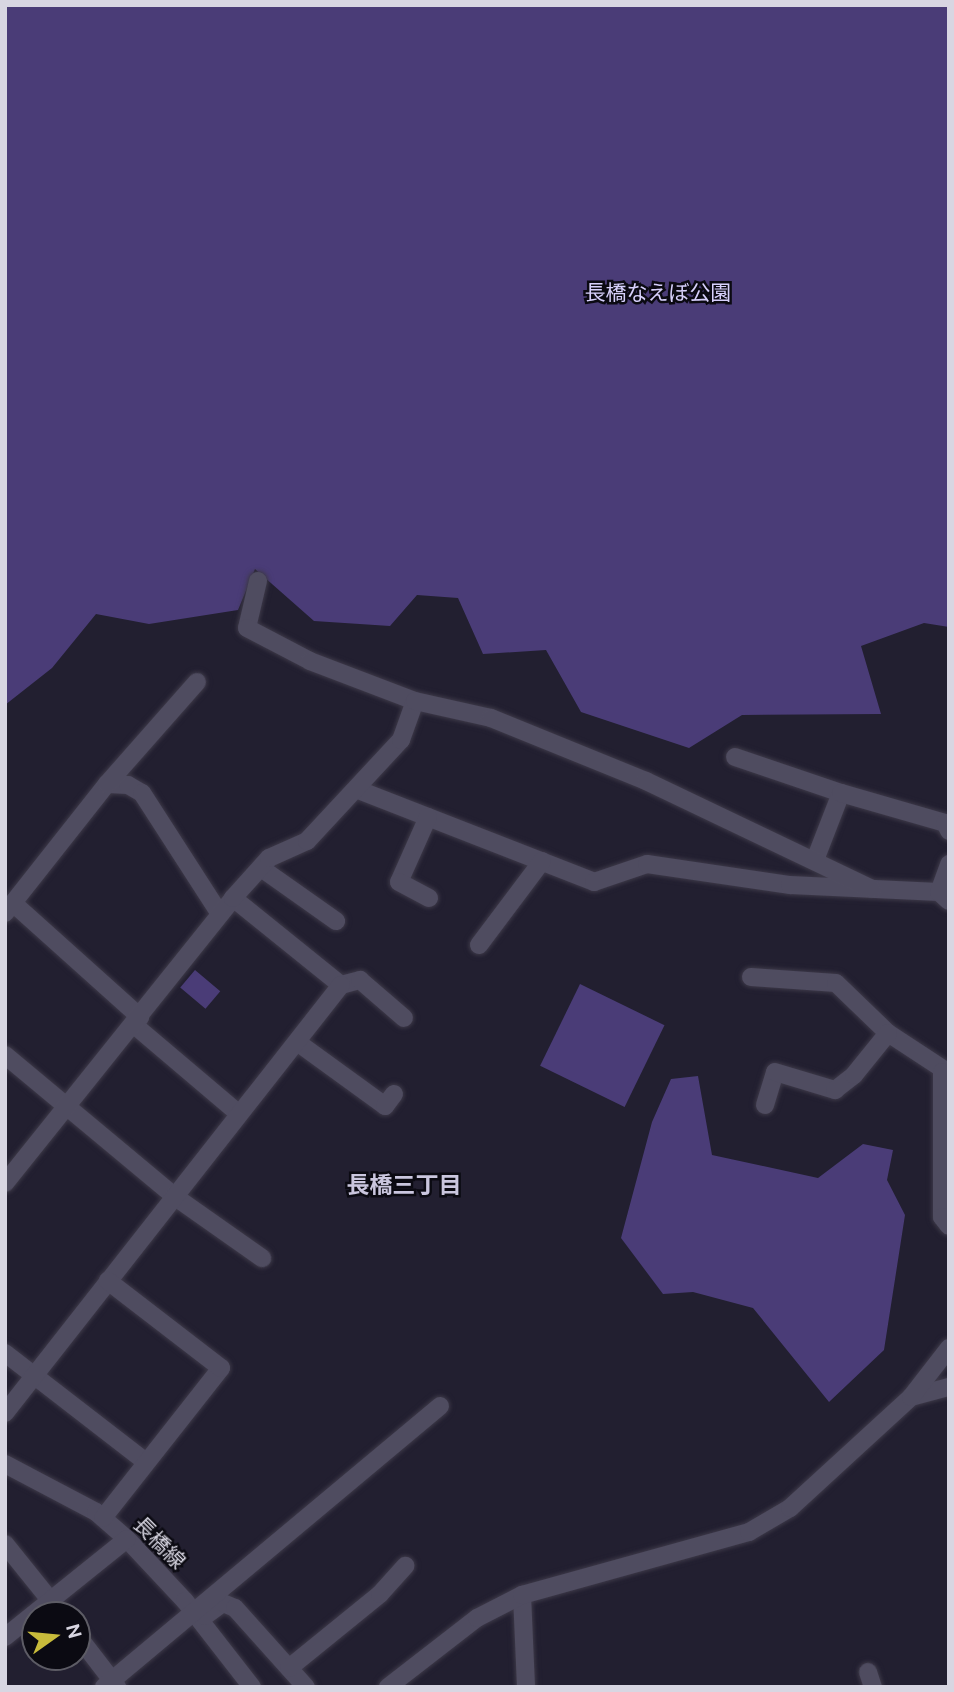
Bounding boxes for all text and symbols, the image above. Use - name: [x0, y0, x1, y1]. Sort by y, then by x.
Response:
- park label: 長橋なえぼ公園: [585, 279, 731, 305]
- district label: 長橋三丁目: [347, 1171, 461, 1199]
- street label: 長橋線: [129, 1511, 191, 1573]
- north arrow: [21, 1601, 91, 1671]
- text: N: [62, 1621, 87, 1641]

